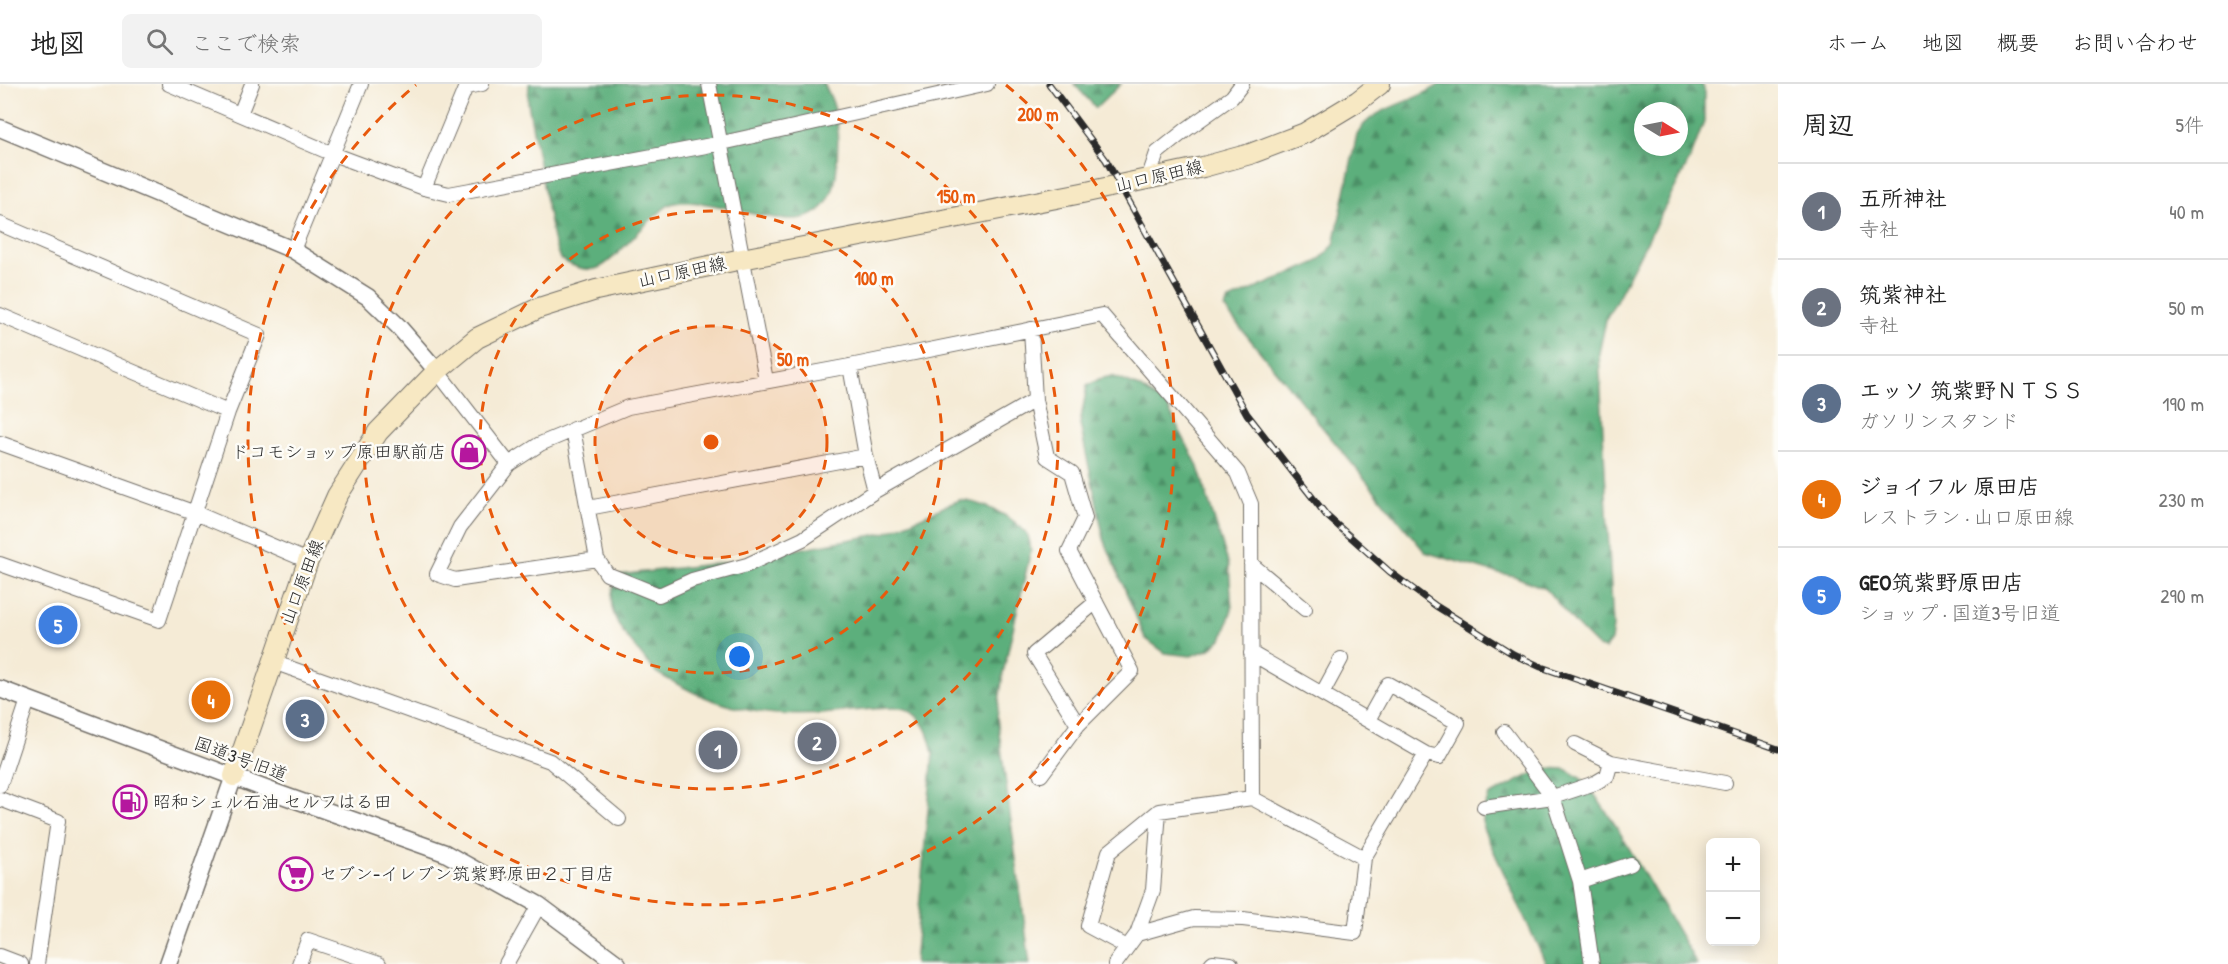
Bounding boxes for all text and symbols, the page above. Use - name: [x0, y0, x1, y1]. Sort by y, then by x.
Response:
- search box: [122, 14, 542, 68]
- text: 地図: [30, 24, 86, 62]
- icon: search: [143, 25, 176, 58]
- text: ここで検索: [191, 28, 301, 58]
- text: ホーム: [1827, 28, 1889, 57]
- text: 地図: [1922, 28, 1964, 57]
- text: 概要: [1997, 28, 2039, 57]
- text: お問い合わせ: [2072, 28, 2198, 57]
- text: 200 m: [1018, 102, 1058, 127]
- north arrow: [1634, 102, 1688, 156]
- text: 周辺: [1802, 107, 1854, 142]
- text: 5件: [2176, 111, 2204, 138]
- street label: 山口原田線: [1112, 153, 1206, 198]
- text: 五所神社: [1859, 183, 1947, 213]
- text: 150 m: [937, 184, 975, 209]
- text: 1: [1818, 198, 1825, 225]
- text: 40 m: [2169, 198, 2204, 225]
- text: 寺社: [1859, 215, 1899, 242]
- street label: 山口原田線: [635, 250, 729, 293]
- text: 100 m: [854, 266, 894, 291]
- text: 筑紫神社: [1859, 279, 1947, 309]
- text: 2: [1817, 294, 1826, 321]
- text: 50 m: [2168, 294, 2204, 321]
- text: 寺社: [1859, 311, 1899, 338]
- text: 50 m: [777, 347, 809, 372]
- text: エッソ 筑紫野ＮＴＳＳ: [1859, 375, 2084, 405]
- text: 3: [1817, 390, 1826, 417]
- text: 190 m: [2162, 390, 2204, 417]
- text: ガソリンスタンド: [1859, 407, 2019, 434]
- centre of rings: [701, 432, 721, 452]
- shop icon: ドコモショップ原田駅前店: [451, 434, 487, 470]
- place label: ドコモショップ原田駅前店: [231, 439, 446, 464]
- text: ジョイフル 原田店: [1859, 471, 2040, 501]
- text: 4: [1818, 486, 1825, 513]
- text: 230 m: [2159, 486, 2204, 513]
- text: レストラン · 山口原田線: [1859, 503, 2074, 530]
- street label: 山口原田線: [274, 535, 329, 628]
- text: GEO筑紫野原田店: [1859, 567, 2024, 597]
- text: 5: [1817, 582, 1826, 609]
- text: 290 m: [2160, 582, 2204, 609]
- text: ショップ · 国道3号旧道: [1859, 599, 2060, 626]
- pin: 5: [38, 602, 78, 648]
- your location: [725, 642, 754, 671]
- pin: 4: [192, 678, 230, 722]
- pin: 3: [286, 696, 324, 742]
- pin: 2: [798, 720, 836, 764]
- pin: 1: [698, 728, 738, 772]
- street label: 国道3号旧道: [191, 730, 292, 787]
- fuel station icon: 昭和シェル石油 セルフはる田: [112, 784, 148, 820]
- place label: 昭和シェル石油 セルフはる田: [153, 789, 392, 814]
- map controls: [1706, 838, 1760, 946]
- button: +: [1706, 838, 1760, 892]
- supermarket icon: セブン-イレブン筑紫野原田２丁目店: [278, 856, 314, 892]
- place label: セブン-イレブン筑紫野原田２丁目店: [319, 861, 614, 886]
- button: −: [1706, 892, 1760, 946]

